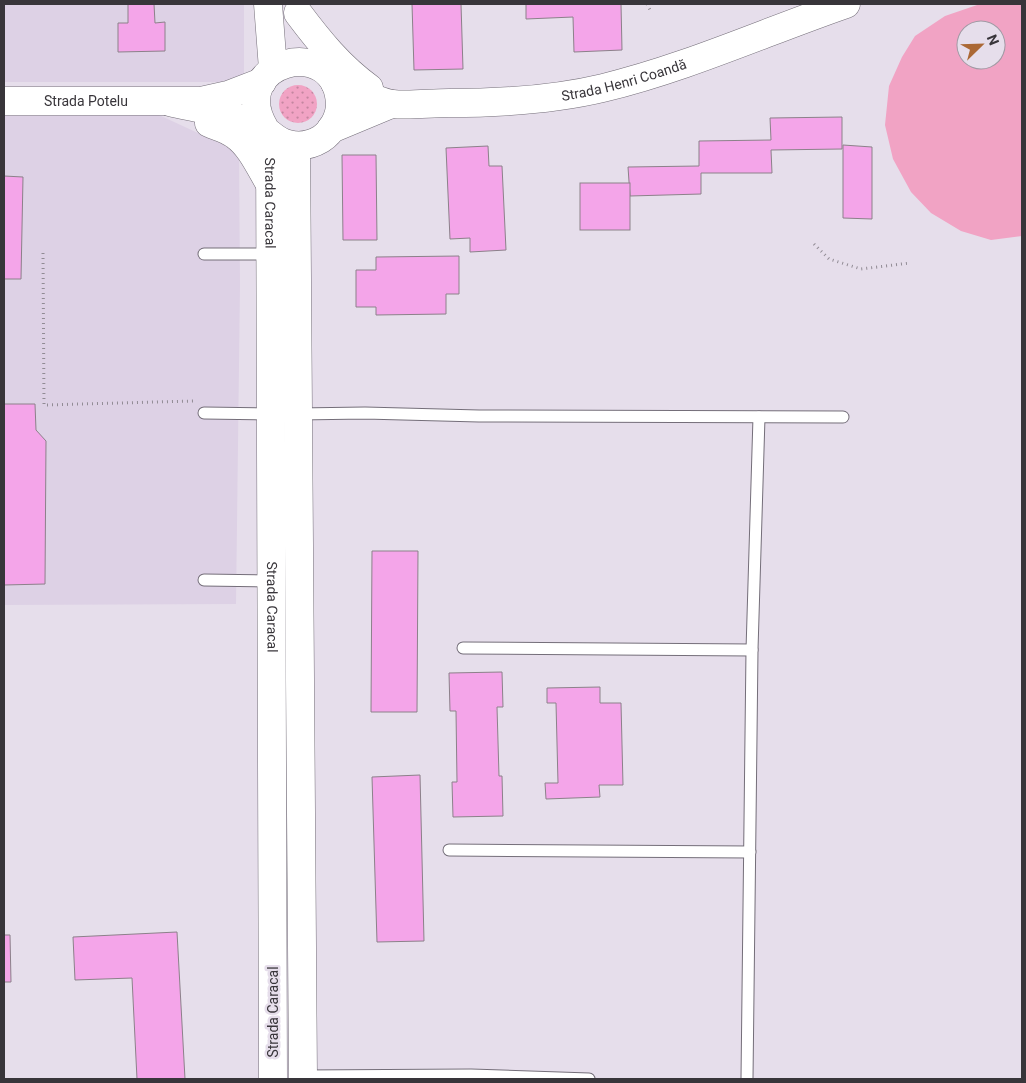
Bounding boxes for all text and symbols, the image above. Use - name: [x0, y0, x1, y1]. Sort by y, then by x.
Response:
- north arrow: [956, 20, 1006, 70]
- text: N: [984, 32, 1002, 48]
- street label: Strada Henri Coandă: [560, 56, 688, 104]
- street label: Strada Potelu: [44, 93, 128, 109]
- street label: Strada Caracal: [262, 157, 278, 249]
- street label: Strada Caracal: [264, 561, 280, 653]
- street label: Strada Caracal: [265, 966, 281, 1058]

